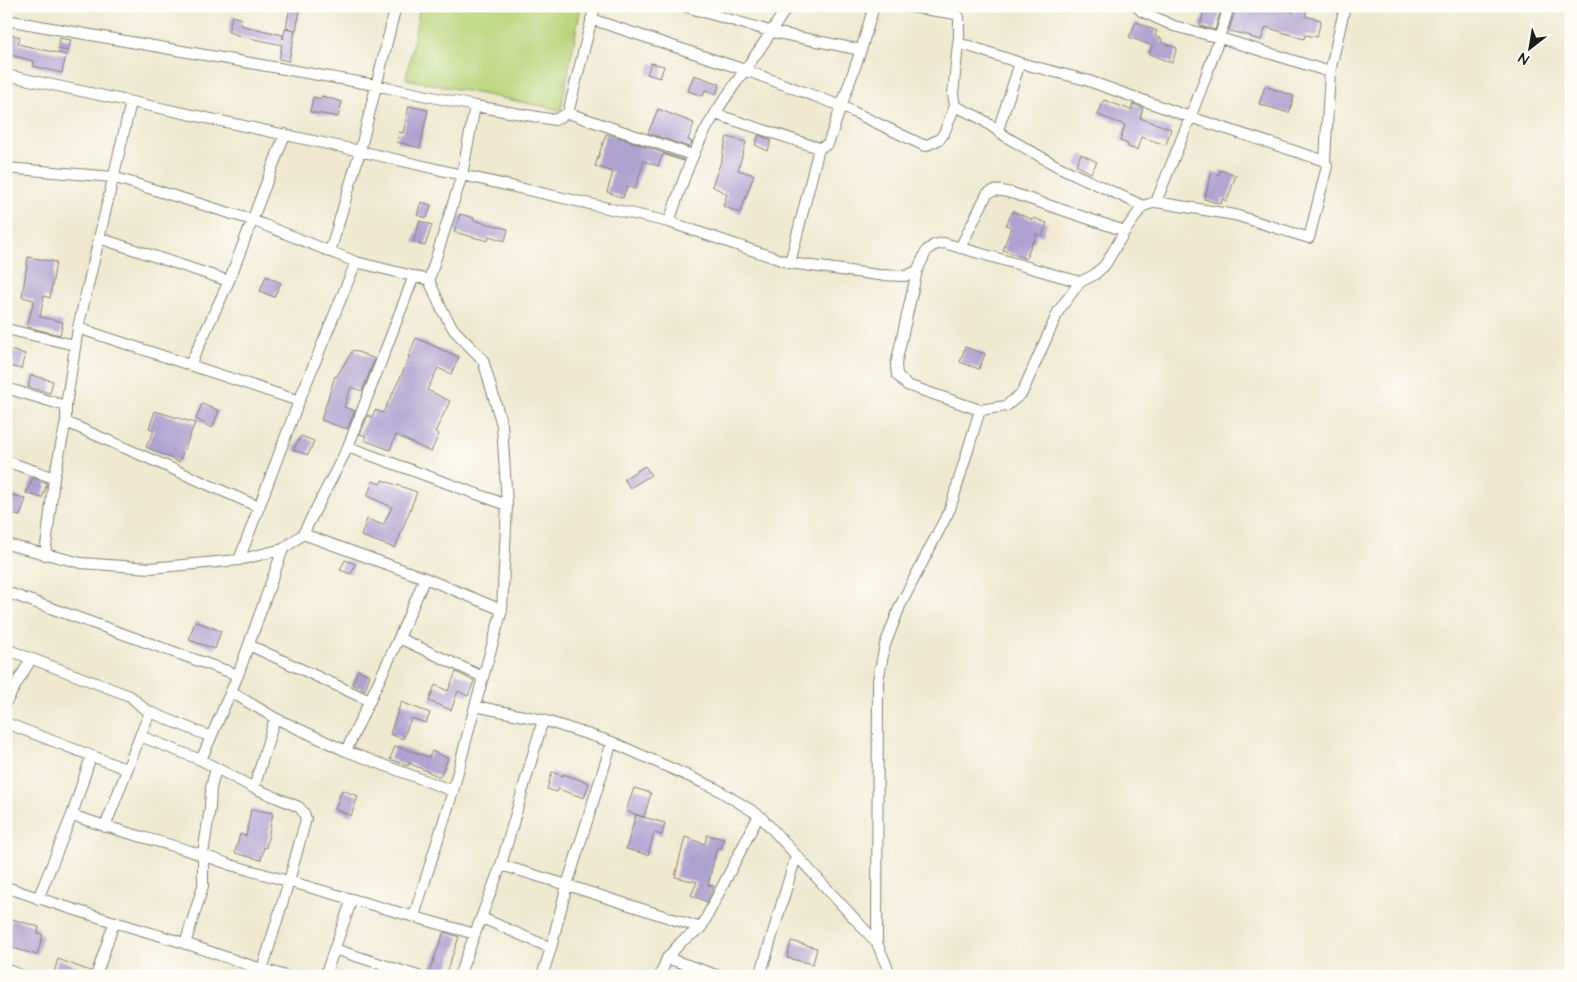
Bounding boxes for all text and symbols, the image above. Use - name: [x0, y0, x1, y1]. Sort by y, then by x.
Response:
- north arrow: [1504, 22, 1554, 72]
- text: N: [1515, 47, 1533, 69]

